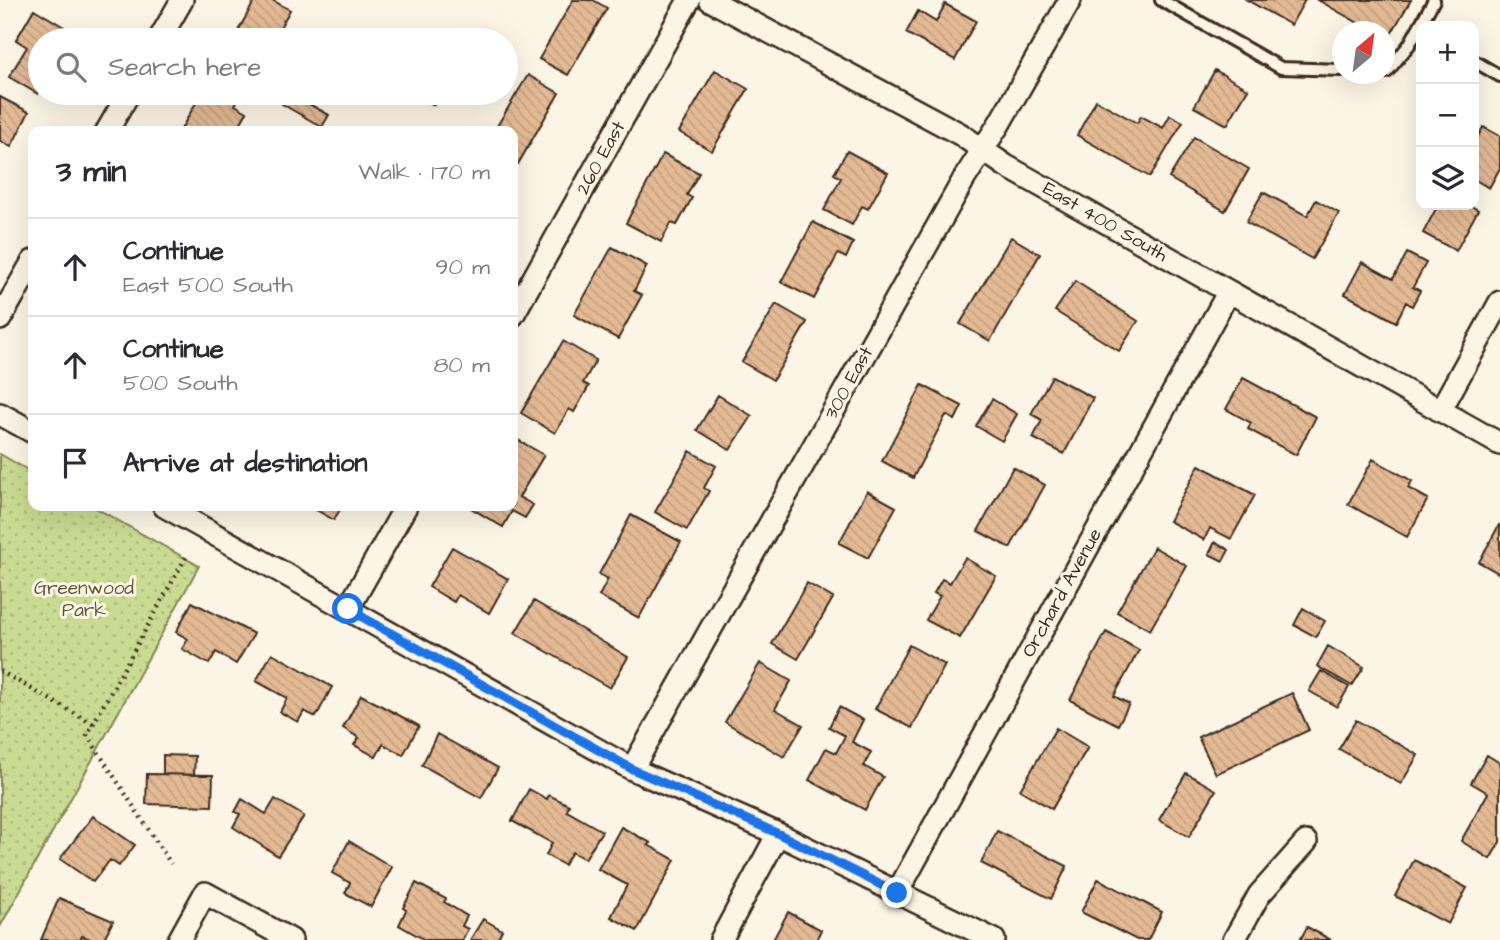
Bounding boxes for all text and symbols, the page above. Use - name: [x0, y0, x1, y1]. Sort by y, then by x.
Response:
- north arrow: [1332, 21, 1395, 84]
- map controls: [1416, 21, 1479, 210]
- button: +: [1416, 21, 1479, 84]
- search box: [28, 28, 518, 105]
- icon: search: [52, 48, 90, 86]
- text: Search here: [108, 49, 261, 85]
- button: −: [1416, 84, 1479, 147]
- street label: 260 East: [570, 116, 632, 200]
- button: layers: [1416, 147, 1479, 210]
- text: 3 min: [56, 151, 126, 193]
- text: Walk · 170 m: [359, 156, 490, 188]
- street label: East 400 South: [1038, 175, 1173, 269]
- text: Continue: [123, 233, 224, 269]
- icon: ahead: [56, 248, 94, 286]
- text: 90 m: [435, 251, 490, 283]
- text: East 500 South: [123, 269, 293, 301]
- text: Continue: [123, 331, 224, 367]
- street label: 300 East: [818, 341, 880, 424]
- icon: ahead: [56, 346, 94, 384]
- text: 80 m: [433, 349, 490, 381]
- text: 500 South: [123, 367, 238, 399]
- icon: arrive: [56, 444, 94, 482]
- text: Arrive at destination: [123, 445, 368, 481]
- street label: Orchard Avenue: [1015, 524, 1109, 662]
- park label: Greenwood Park: [34, 575, 134, 624]
- route start: [332, 593, 363, 624]
- route end: [881, 877, 912, 908]

